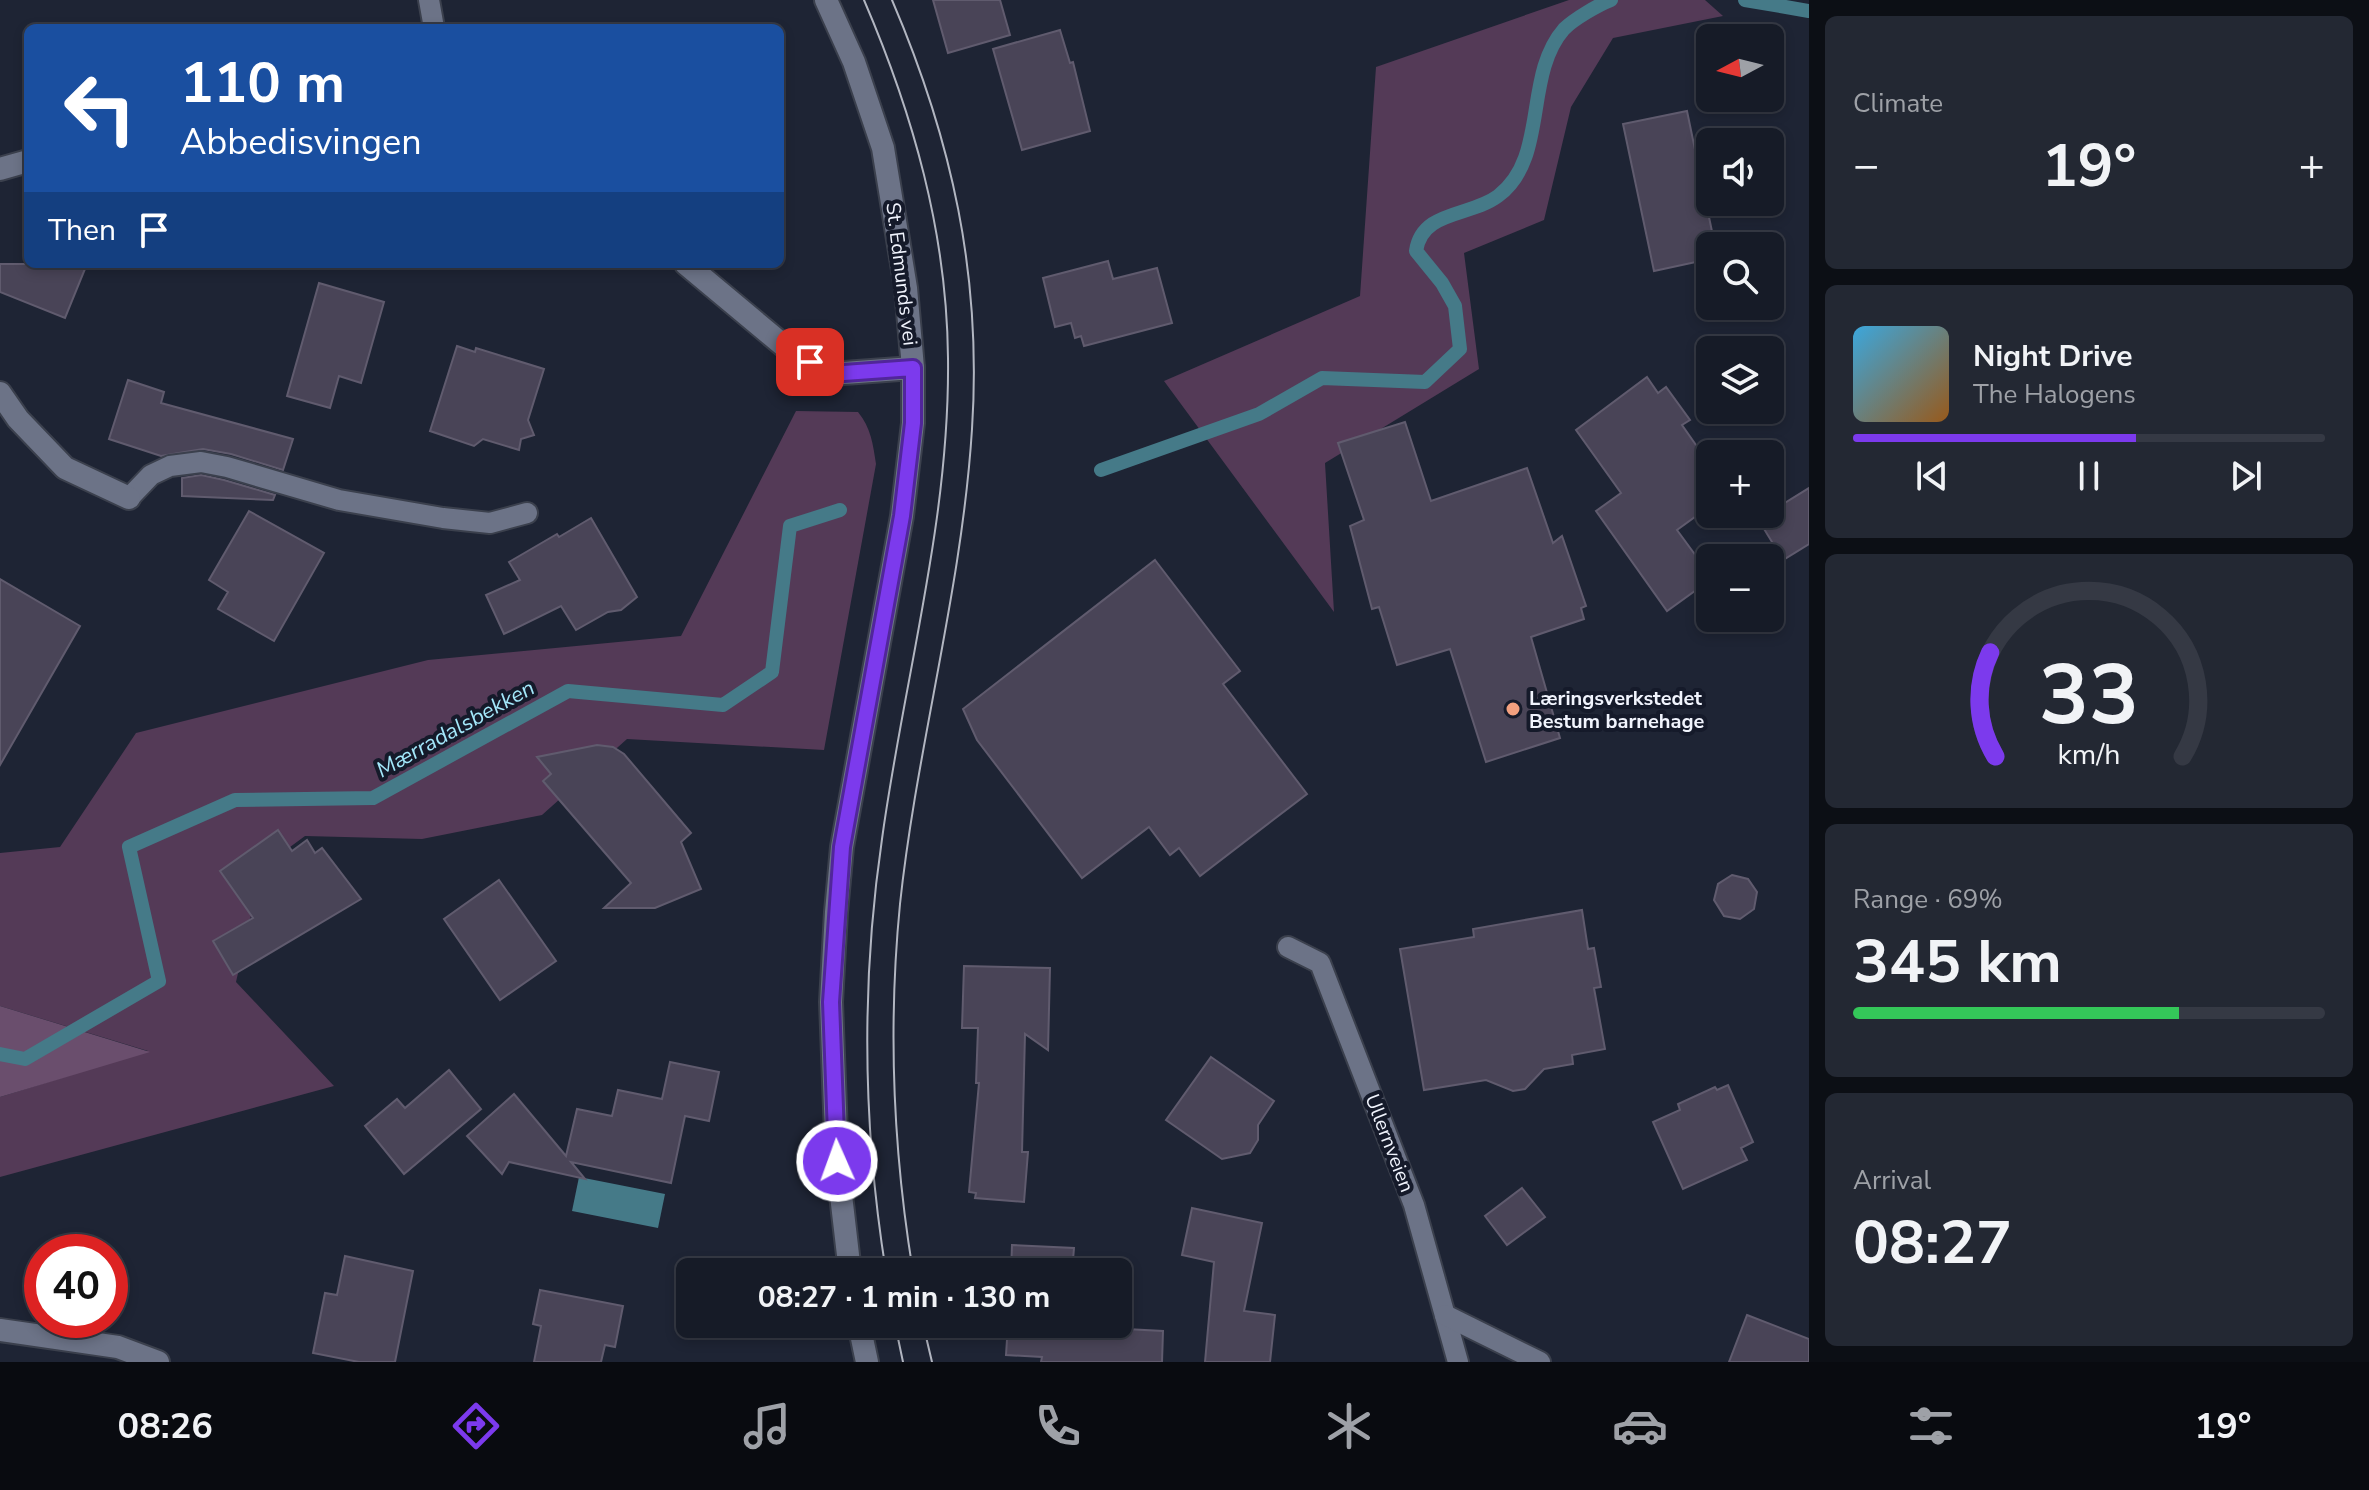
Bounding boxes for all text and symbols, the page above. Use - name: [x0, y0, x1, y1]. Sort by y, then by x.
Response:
- north arrow: [1696, 24, 1784, 112]
- map controls: [1696, 24, 1784, 632]
- text: 110 m: [180, 45, 345, 122]
- icon: left: [48, 56, 152, 160]
- text: Climate: [1853, 86, 1943, 121]
- text: Abbedisvingen: [180, 118, 422, 167]
- text: 19°: [2042, 125, 2136, 207]
- button: sound: [1696, 128, 1784, 216]
- text: −: [1853, 136, 1879, 196]
- text: +: [2299, 136, 2325, 196]
- street label: St. Edmunds vei: [879, 201, 924, 347]
- icon: arrive: [132, 208, 176, 252]
- text: Then: [48, 210, 116, 251]
- button: search: [1696, 232, 1784, 320]
- pin: [776, 328, 844, 396]
- button: layers: [1696, 336, 1784, 424]
- text: Night Drive: [1973, 336, 2132, 377]
- icon: arrive: [788, 340, 832, 384]
- text: The Halogens: [1973, 377, 2136, 412]
- button: +: [1696, 440, 1784, 528]
- icon: previous: [1910, 454, 1954, 498]
- icon: pause: [2067, 454, 2111, 498]
- icon: next: [2224, 454, 2268, 498]
- button: −: [1696, 544, 1784, 632]
- text: 33: [2039, 639, 2139, 752]
- water label: Mærradalsbekken: [371, 673, 540, 785]
- place label: Læringsverkstedet Bestum barnehage: [1529, 685, 1704, 735]
- marker: Læringsverkstedet Bestum barnehage: [1504, 700, 1522, 718]
- text: km/h: [2058, 735, 2120, 774]
- text: Range · 69%: [1853, 882, 2003, 917]
- text: 345 km: [1853, 921, 2062, 1003]
- street label: Ullernveien: [1359, 1090, 1421, 1196]
- position arrow: [795, 1119, 879, 1203]
- text: Arrival: [1853, 1163, 1931, 1198]
- text: 08:27: [1853, 1202, 2012, 1284]
- speed limit sign: 40: [24, 1234, 128, 1338]
- text: 08:27 · 1 min · 130 m: [758, 1277, 1050, 1318]
- icon: directions: [448, 1398, 504, 1454]
- icon: music: [739, 1398, 795, 1454]
- icon: phone: [1030, 1398, 1086, 1454]
- icon: climate: [1321, 1398, 1377, 1454]
- icon: car: [1612, 1398, 1668, 1454]
- icon: filters: [1903, 1398, 1959, 1454]
- text: 08:26: [118, 1402, 213, 1451]
- text: 19°: [2195, 1402, 2251, 1451]

